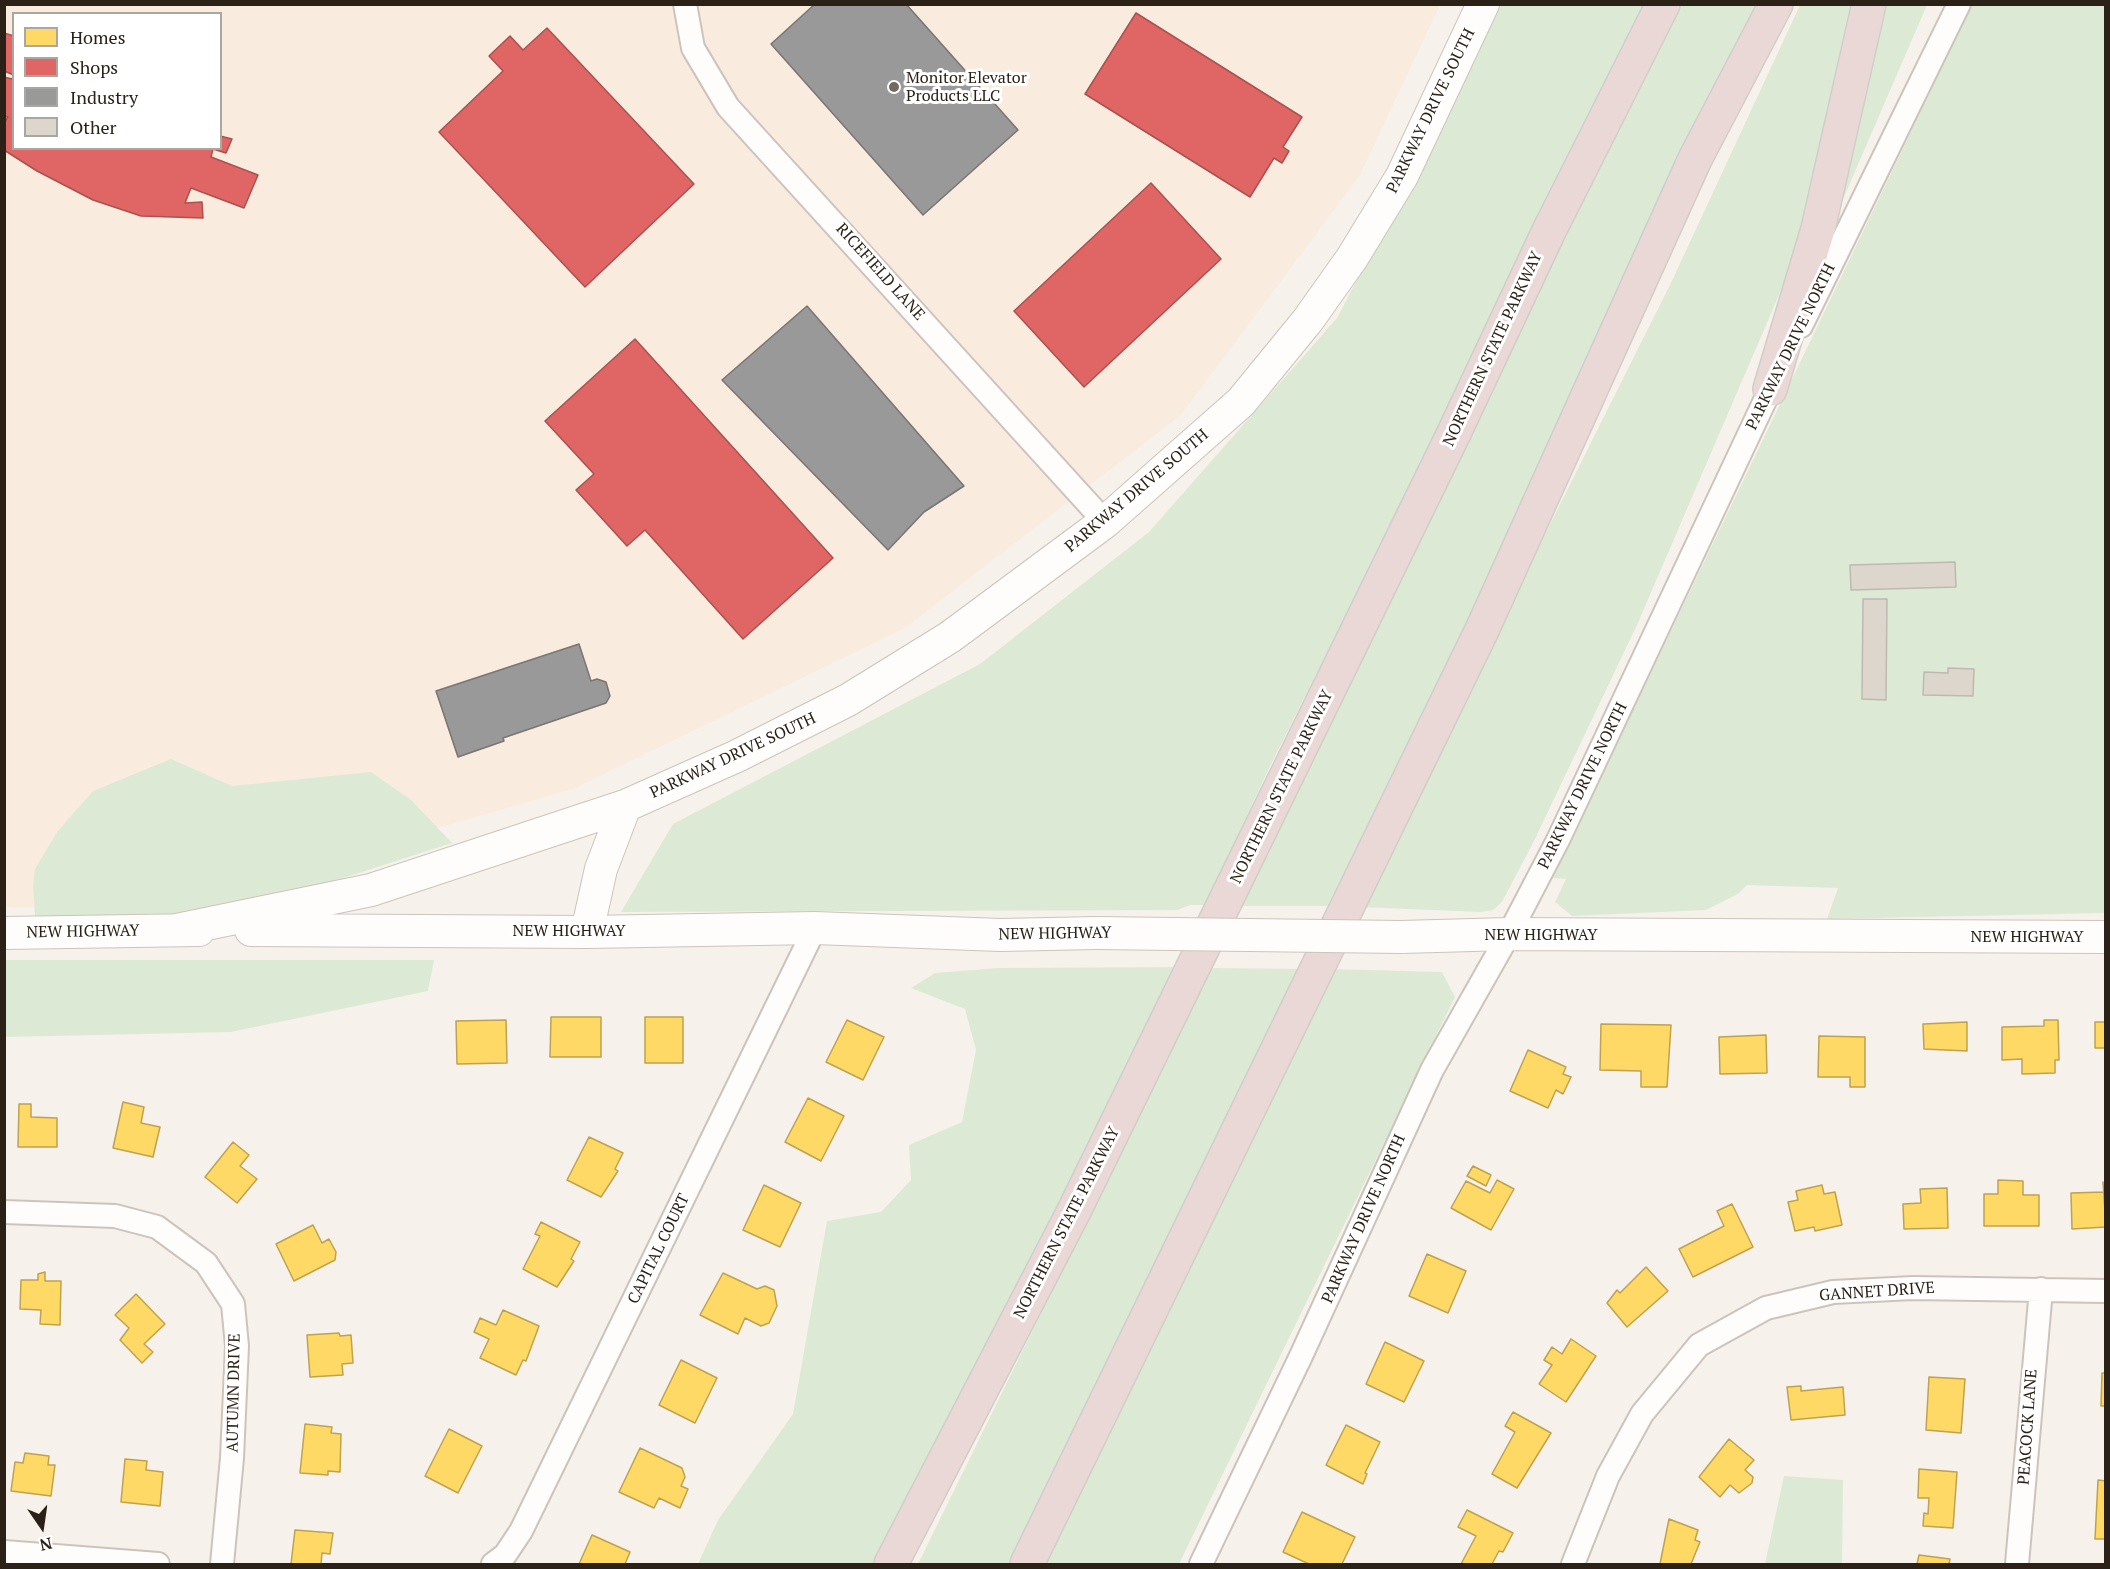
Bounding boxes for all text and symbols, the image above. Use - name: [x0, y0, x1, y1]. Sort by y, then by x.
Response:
- legend: [12, 12, 222, 150]
- text: Homes: [70, 25, 125, 49]
- street label: PARKWAY DRIVE SOUTH: [1383, 25, 1479, 197]
- text: Shops: [70, 55, 118, 79]
- place label: Monitor Elevator Products LLC: [906, 68, 1027, 106]
- marker: Monitor Elevator Products LLC: [887, 80, 901, 94]
- text: Industry: [70, 85, 138, 109]
- text: Other: [70, 115, 117, 139]
- street label: RICEFIELD LANE: [831, 220, 929, 324]
- street label: NORTHERN STATE PARKWAY: [1439, 249, 1547, 449]
- street label: PARKWAY DRIVE NORTH: [1742, 261, 1840, 433]
- street label: PARKWAY DRIVE SOUTH: [1062, 425, 1212, 557]
- street label: NORTHERN STATE PARKWAY: [1227, 687, 1337, 887]
- street label: PARKWAY DRIVE NORTH: [1534, 700, 1632, 872]
- street label: PARKWAY DRIVE SOUTH: [647, 709, 819, 803]
- street label: NEW HIGHWAY: [26, 921, 140, 943]
- street label: NEW HIGHWAY: [512, 921, 626, 941]
- street label: NEW HIGHWAY: [998, 923, 1112, 945]
- street label: NEW HIGHWAY: [1484, 925, 1598, 945]
- street label: NEW HIGHWAY: [1970, 927, 2084, 947]
- street label: NORTHERN STATE PARKWAY: [1010, 1124, 1124, 1322]
- street label: PARKWAY DRIVE NORTH: [1318, 1132, 1410, 1306]
- street label: CAPITAL COURT: [624, 1191, 694, 1307]
- street label: GANNET DRIVE: [1819, 1278, 1935, 1306]
- street label: AUTUMN DRIVE: [223, 1333, 245, 1453]
- street label: PEACOCK LANE: [2014, 1369, 2042, 1485]
- north arrow: [12, 1497, 72, 1557]
- text: N: [38, 1532, 54, 1557]

